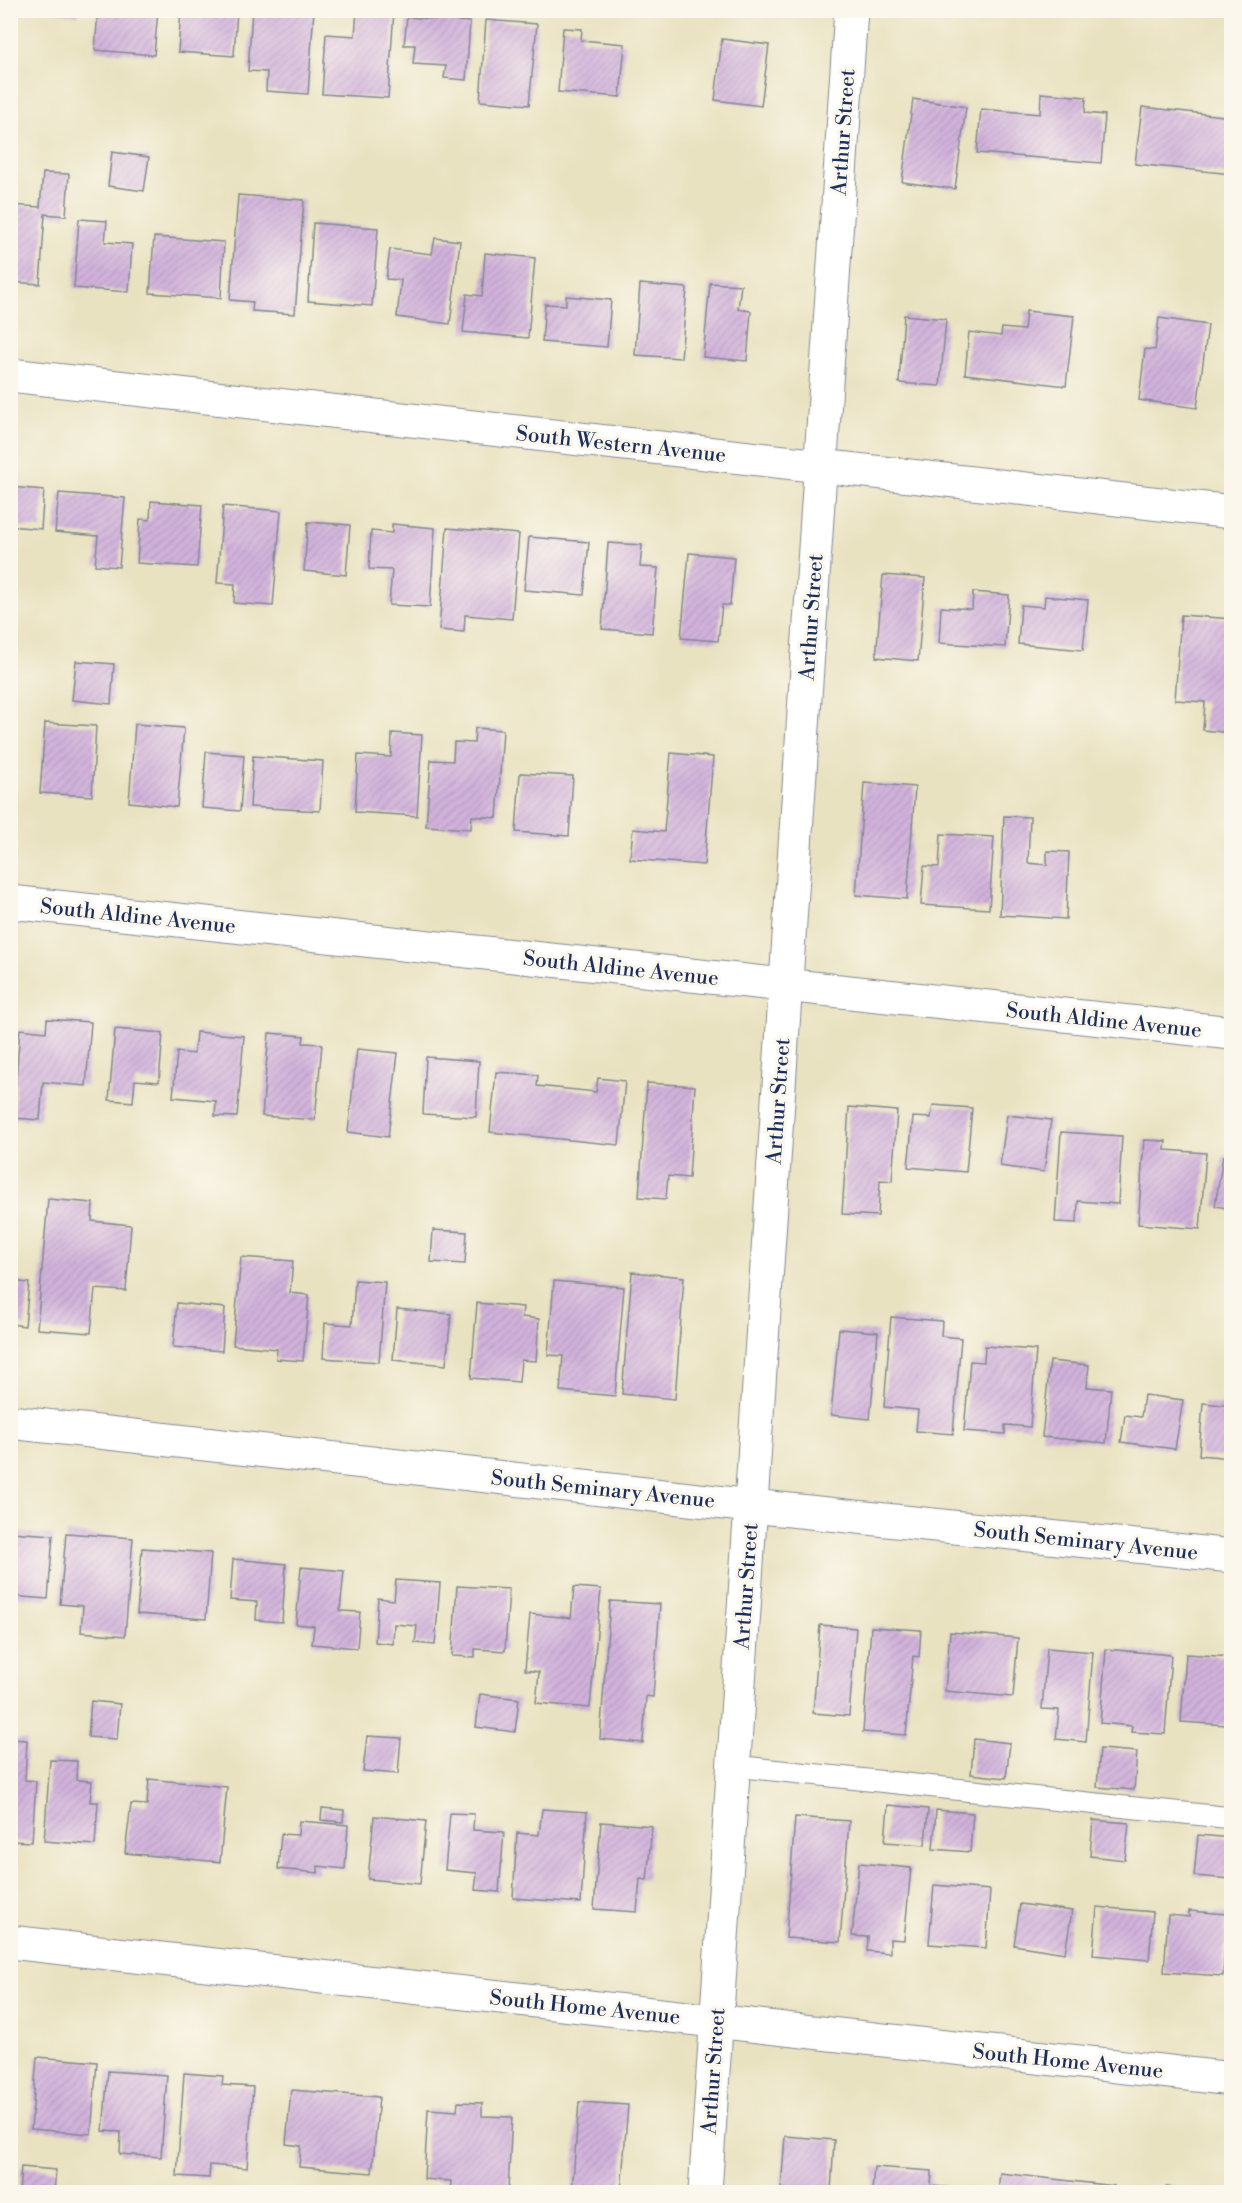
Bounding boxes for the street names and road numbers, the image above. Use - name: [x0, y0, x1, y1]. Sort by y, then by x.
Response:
- street label: Arthur Street: [827, 67, 861, 197]
- street label: South Western Avenue: [514, 421, 727, 469]
- street label: Arthur Street: [795, 552, 829, 682]
- street label: South Aldine Avenue: [39, 894, 237, 940]
- street label: South Aldine Avenue: [522, 946, 720, 992]
- street label: South Aldine Avenue: [1005, 998, 1203, 1044]
- street label: Arthur Street: [762, 1036, 796, 1166]
- street label: South Seminary Avenue: [490, 1465, 716, 1515]
- street label: South Seminary Avenue: [973, 1517, 1199, 1567]
- street label: Arthur Street: [730, 1521, 764, 1651]
- street label: South Home Avenue: [488, 1985, 681, 2031]
- street label: Arthur Street: [697, 2006, 731, 2136]
- street label: South Home Avenue: [971, 2039, 1164, 2085]

